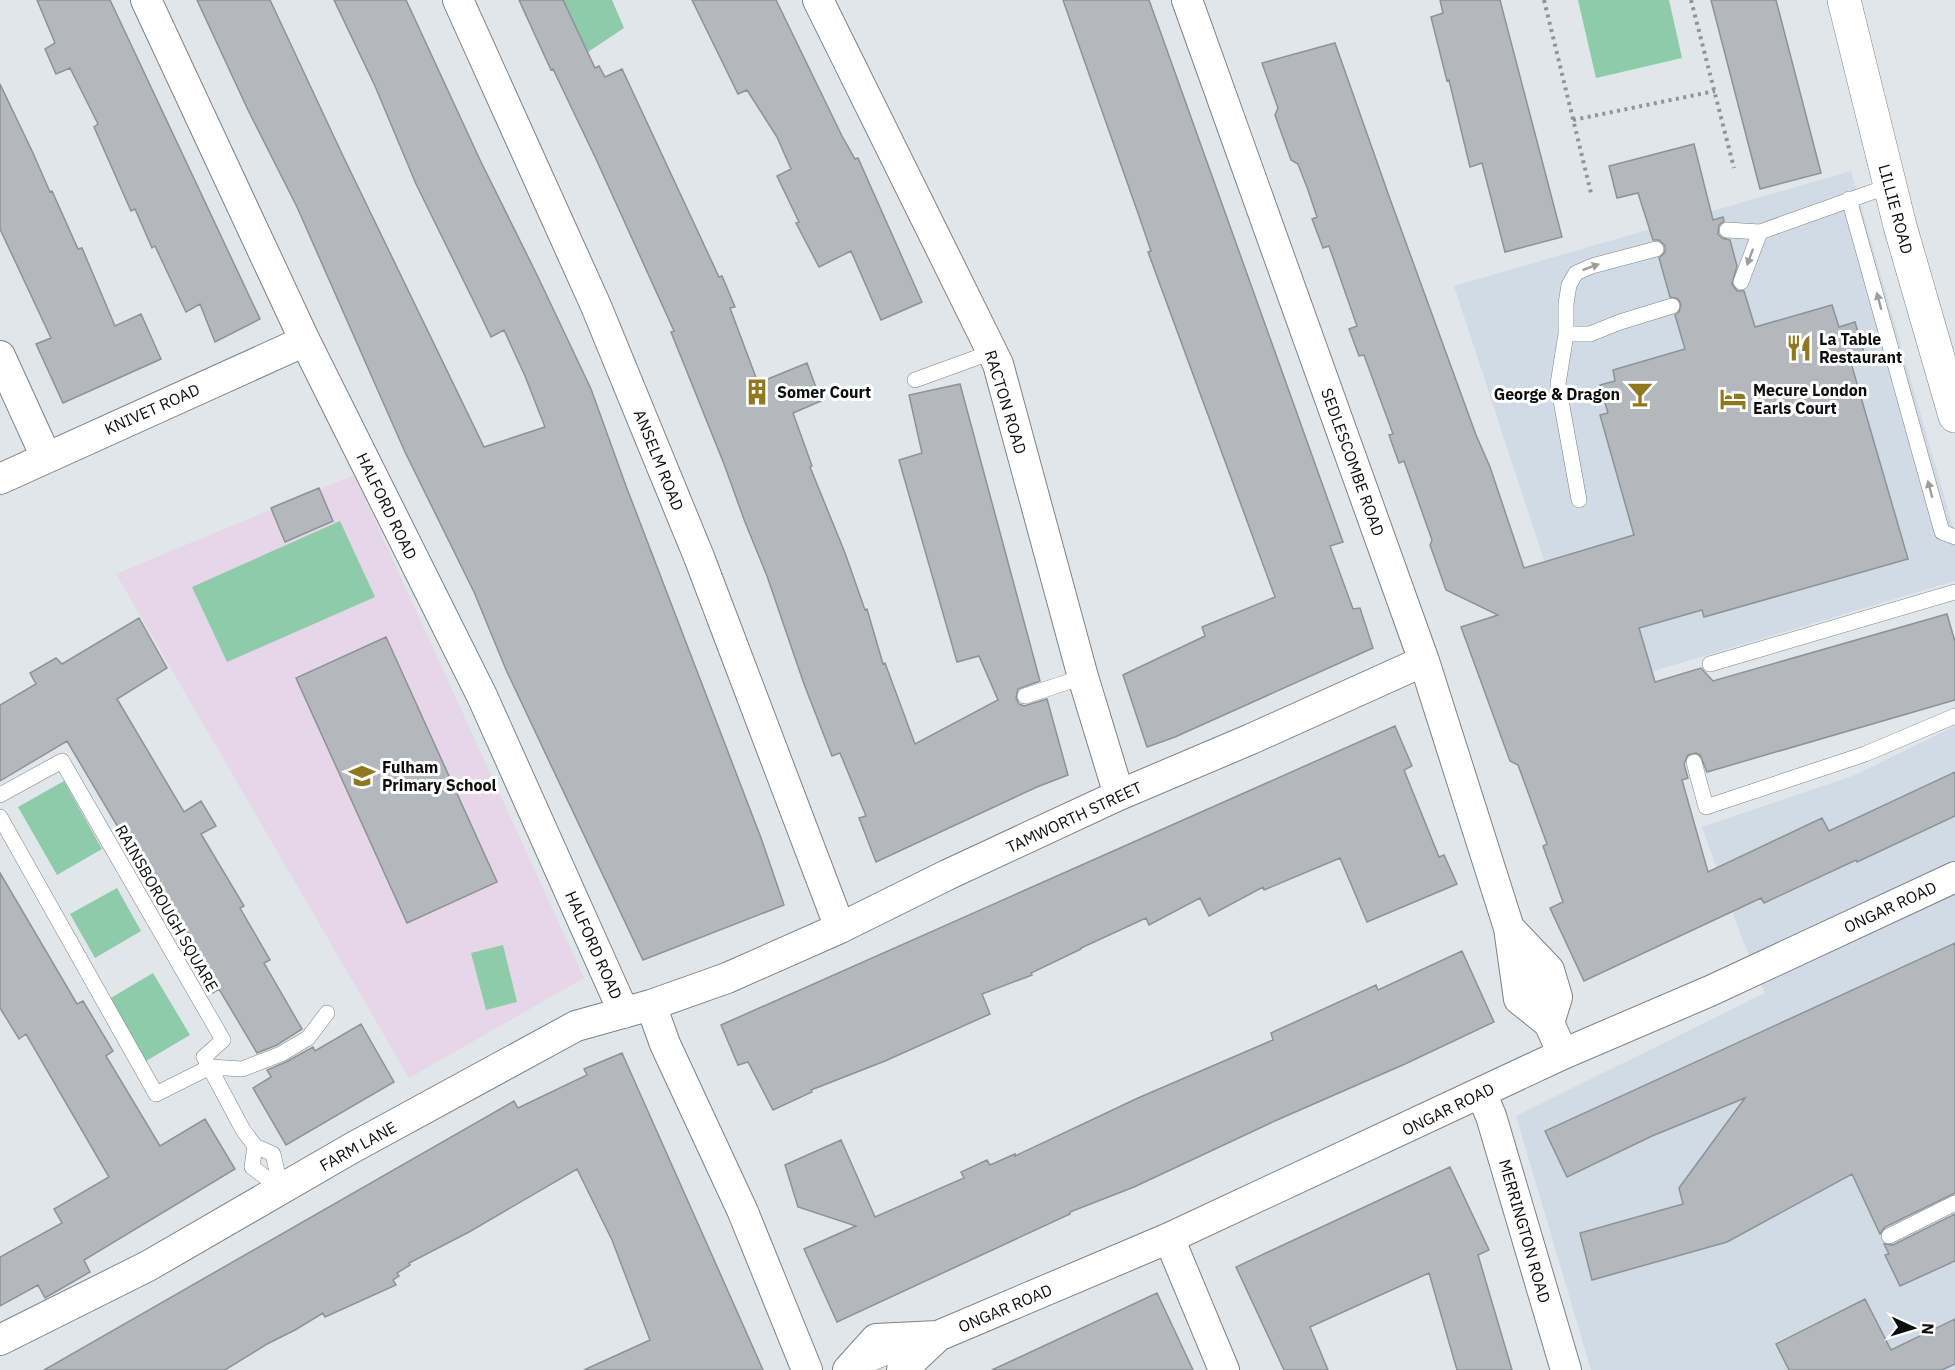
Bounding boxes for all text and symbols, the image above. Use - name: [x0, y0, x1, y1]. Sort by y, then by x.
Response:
- street label: LILLIE ROAD: [1874, 162, 1918, 256]
- one-way arrow: [1745, 248, 1755, 266]
- one-way arrow: [1582, 262, 1600, 271]
- one-way arrow: [1873, 292, 1883, 310]
- place label: La Table Restaurant: [1819, 329, 1902, 367]
- restaurant icon: La Table Restaurant: [1784, 333, 1814, 363]
- street label: RACTON ROAD: [981, 348, 1031, 456]
- building icon: Somer Court: [742, 377, 772, 407]
- street label: KNIVET ROAD: [101, 379, 203, 439]
- bar icon: George & Dragon: [1625, 379, 1655, 409]
- place label: Mecure London Earls Court: [1753, 380, 1867, 418]
- place label: Somer Court: [777, 382, 871, 402]
- place label: George & Dragon: [1494, 384, 1620, 404]
- hotel icon: Mecure London Earls Court: [1718, 384, 1748, 414]
- street label: SEDLESCOMBE ROAD: [1317, 385, 1389, 539]
- street label: ANSELM ROAD: [630, 407, 688, 513]
- street label: HALFORD ROAD: [352, 449, 422, 563]
- one-way arrow: [1925, 480, 1934, 498]
- place label: Fulham Primary School: [382, 757, 497, 795]
- school or university icon: Fulham Primary School: [347, 761, 377, 791]
- street label: TAMWORTH STREET: [1003, 777, 1145, 857]
- street label: RAINSBOROUGH SQUARE: [111, 821, 223, 995]
- street label: ONGAR ROAD: [1840, 877, 1940, 937]
- street label: HALFORD ROAD: [561, 888, 627, 1002]
- street label: ONGAR ROAD: [1399, 1078, 1497, 1140]
- street label: FARM LANE: [316, 1117, 400, 1175]
- street label: MERRINGTON ROAD: [1495, 1157, 1555, 1305]
- street label: ONGAR ROAD: [955, 1279, 1055, 1337]
- north arrow: [1883, 1298, 1943, 1358]
- text: N: [1918, 1323, 1938, 1336]

